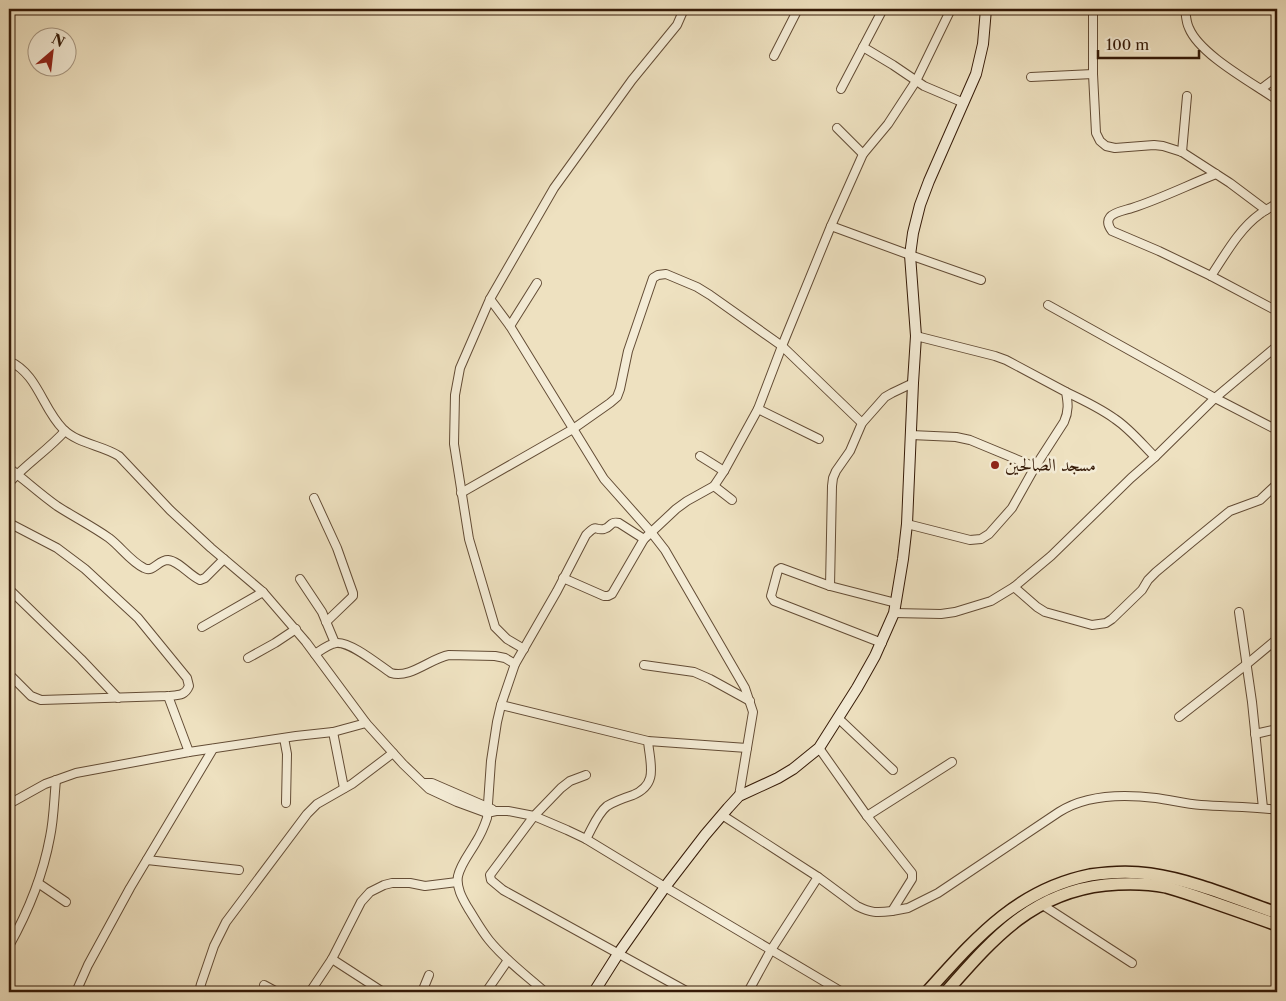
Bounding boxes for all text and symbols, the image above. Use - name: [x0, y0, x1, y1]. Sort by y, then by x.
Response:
- north arrow: [28, 28, 78, 78]
- scale bar: [1098, 28, 1200, 60]
- text: N: [49, 30, 68, 51]
- text: 100 m: [1106, 35, 1149, 54]
- place label: مسجد الصالحين: [1005, 454, 1096, 476]
- marker: مسجد الصالحين: [989, 459, 1001, 471]

